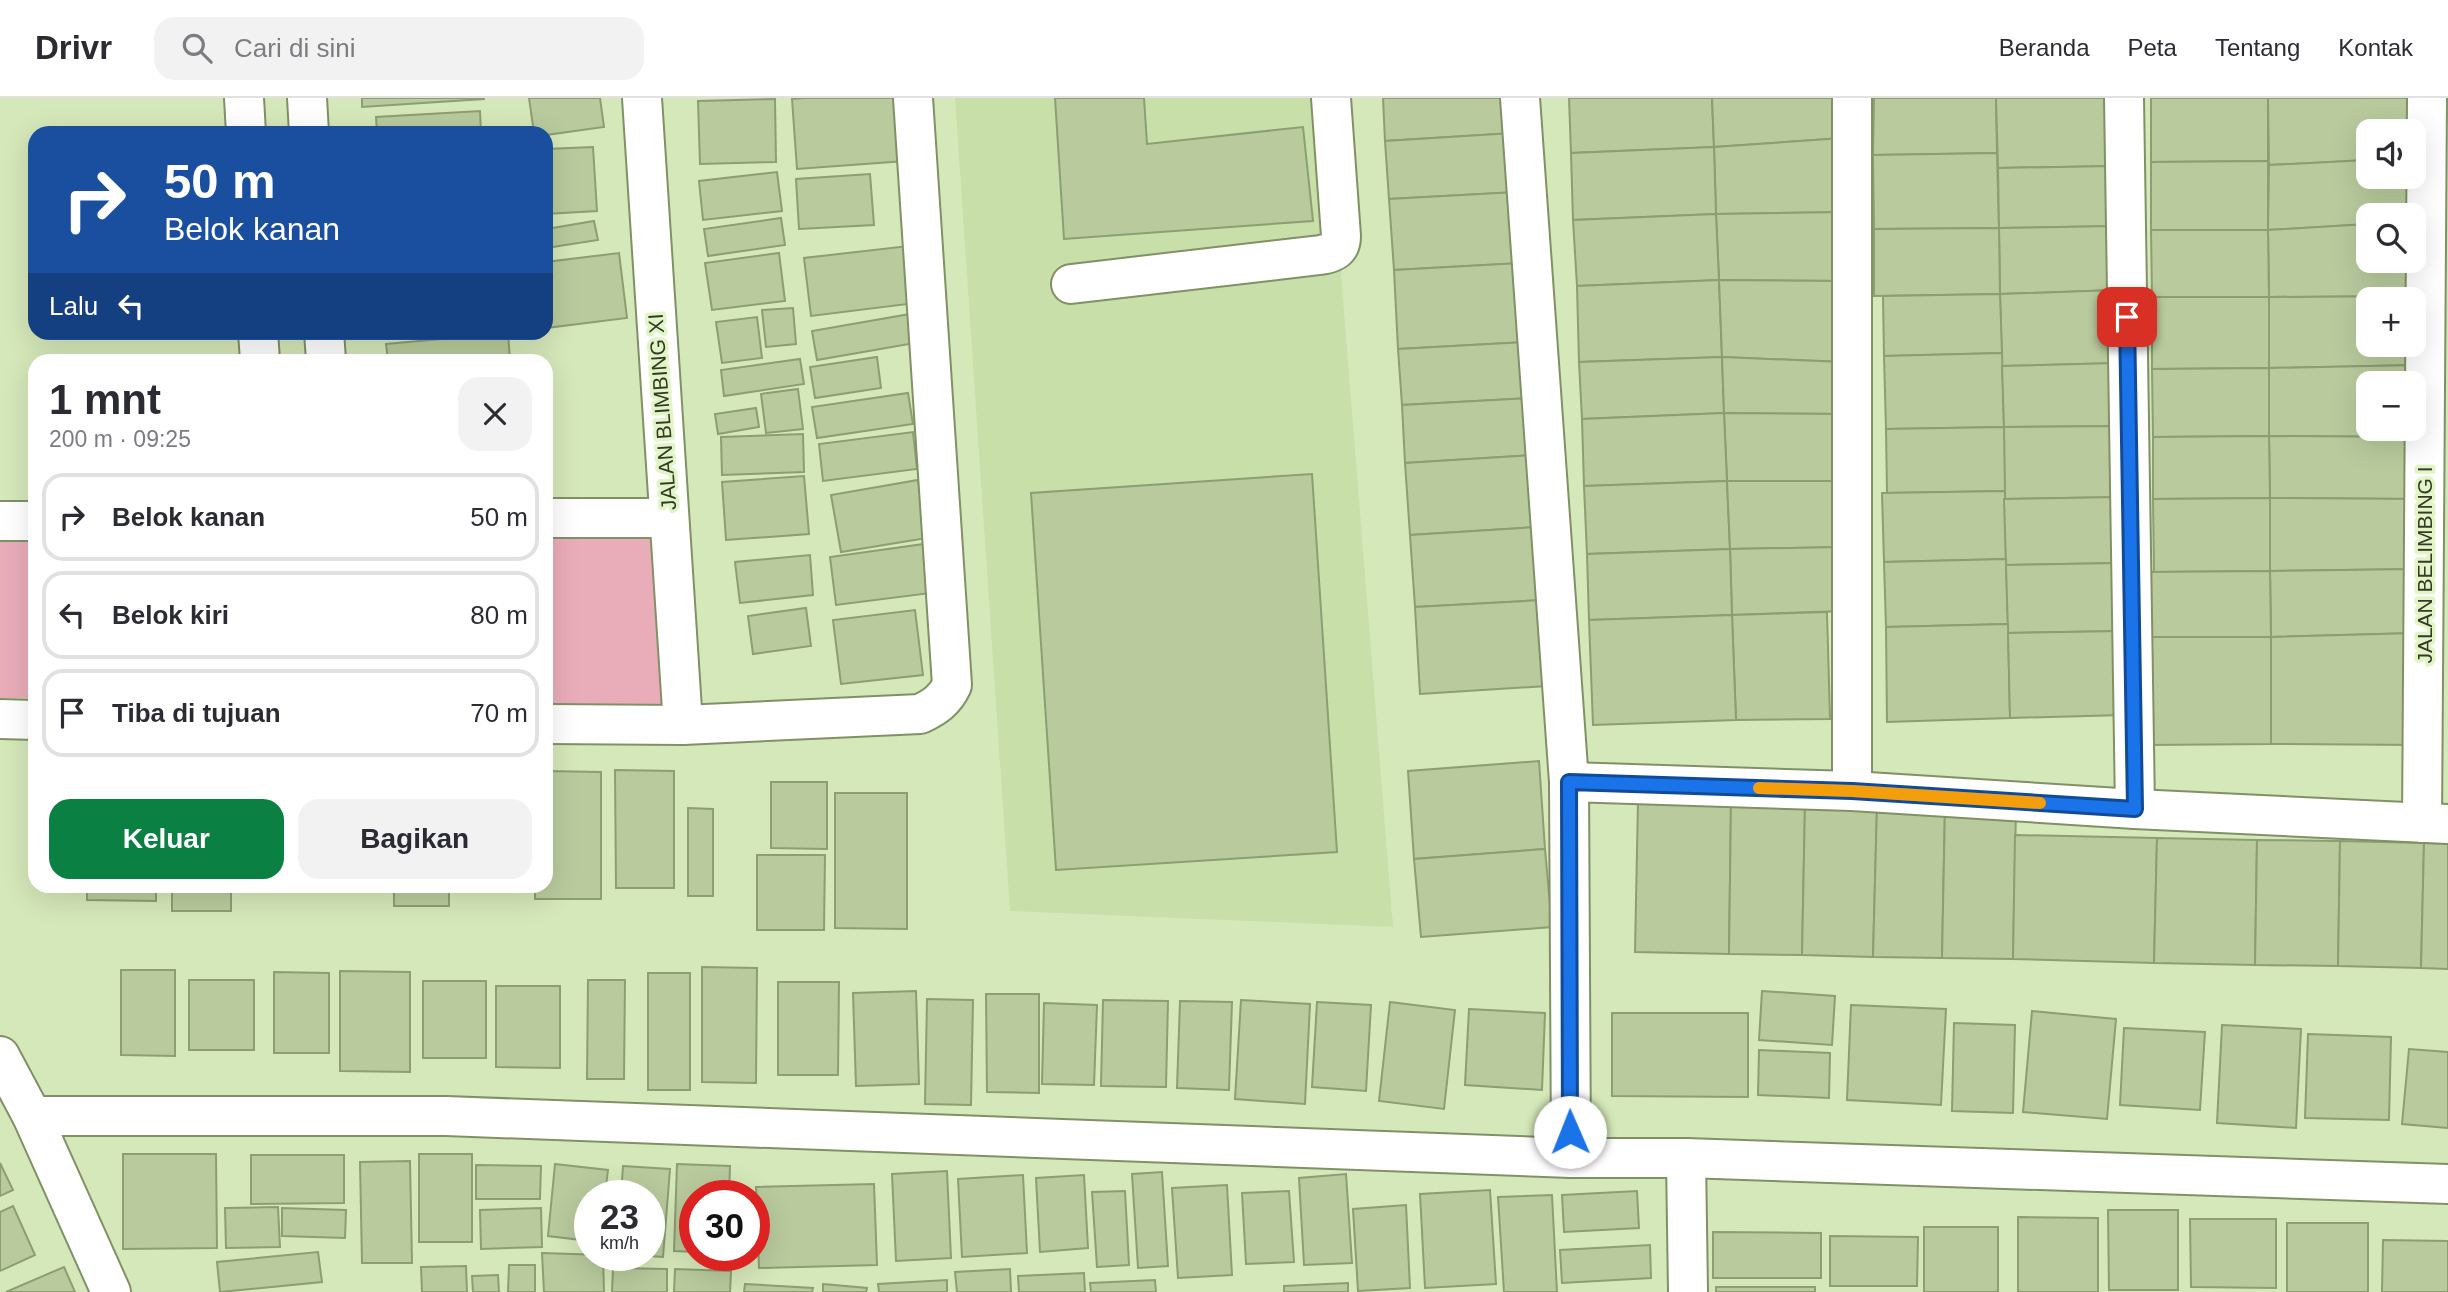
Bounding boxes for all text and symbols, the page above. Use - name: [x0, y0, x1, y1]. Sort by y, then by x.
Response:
- search box: [154, 17, 644, 80]
- text: Drivr: [35, 29, 112, 66]
- icon: search: [178, 29, 216, 67]
- text: Cari di sini: [234, 33, 355, 63]
- text: Beranda: [1999, 34, 2090, 61]
- text: Peta: [2128, 34, 2177, 61]
- text: Tentang: [2215, 34, 2300, 61]
- text: Kontak: [2338, 34, 2413, 61]
- map controls: [2356, 119, 2426, 441]
- button: sound: [2356, 119, 2426, 189]
- icon: right: [49, 154, 140, 245]
- text: 50 m: [164, 154, 276, 208]
- button: search: [2356, 203, 2426, 273]
- text: Belok kanan: [164, 211, 340, 247]
- icon: left: [112, 287, 150, 325]
- pin: [2097, 287, 2157, 347]
- button: +: [2356, 287, 2426, 357]
- text: Lalu: [49, 291, 98, 321]
- icon: arrive: [2108, 298, 2146, 336]
- street label: JALAN BLIMBING XI: [644, 313, 680, 511]
- button: −: [2356, 371, 2426, 441]
- text: 1 mnt: [49, 376, 161, 423]
- button: close: [458, 377, 532, 451]
- text: 200 m · 09:25: [49, 426, 191, 452]
- street label: JALAN BELIMBING I: [2413, 466, 2436, 664]
- icon: right: [53, 498, 91, 536]
- text: Belok kanan: [112, 502, 265, 532]
- text: 50 m: [470, 502, 528, 532]
- icon: left: [53, 596, 91, 634]
- text: Belok kiri: [112, 600, 229, 630]
- text: 80 m: [470, 600, 528, 630]
- icon: arrive: [53, 694, 91, 732]
- text: Tiba di tujuan: [112, 698, 281, 728]
- text: 70 m: [470, 698, 528, 728]
- button: Keluar: [49, 799, 284, 879]
- button: Bagikan: [298, 799, 532, 879]
- position arrow: [1533, 1095, 1607, 1169]
- speed limit sign: 30: [679, 1180, 770, 1271]
- text: 23: [600, 1197, 639, 1236]
- text: km/h: [600, 1233, 639, 1253]

